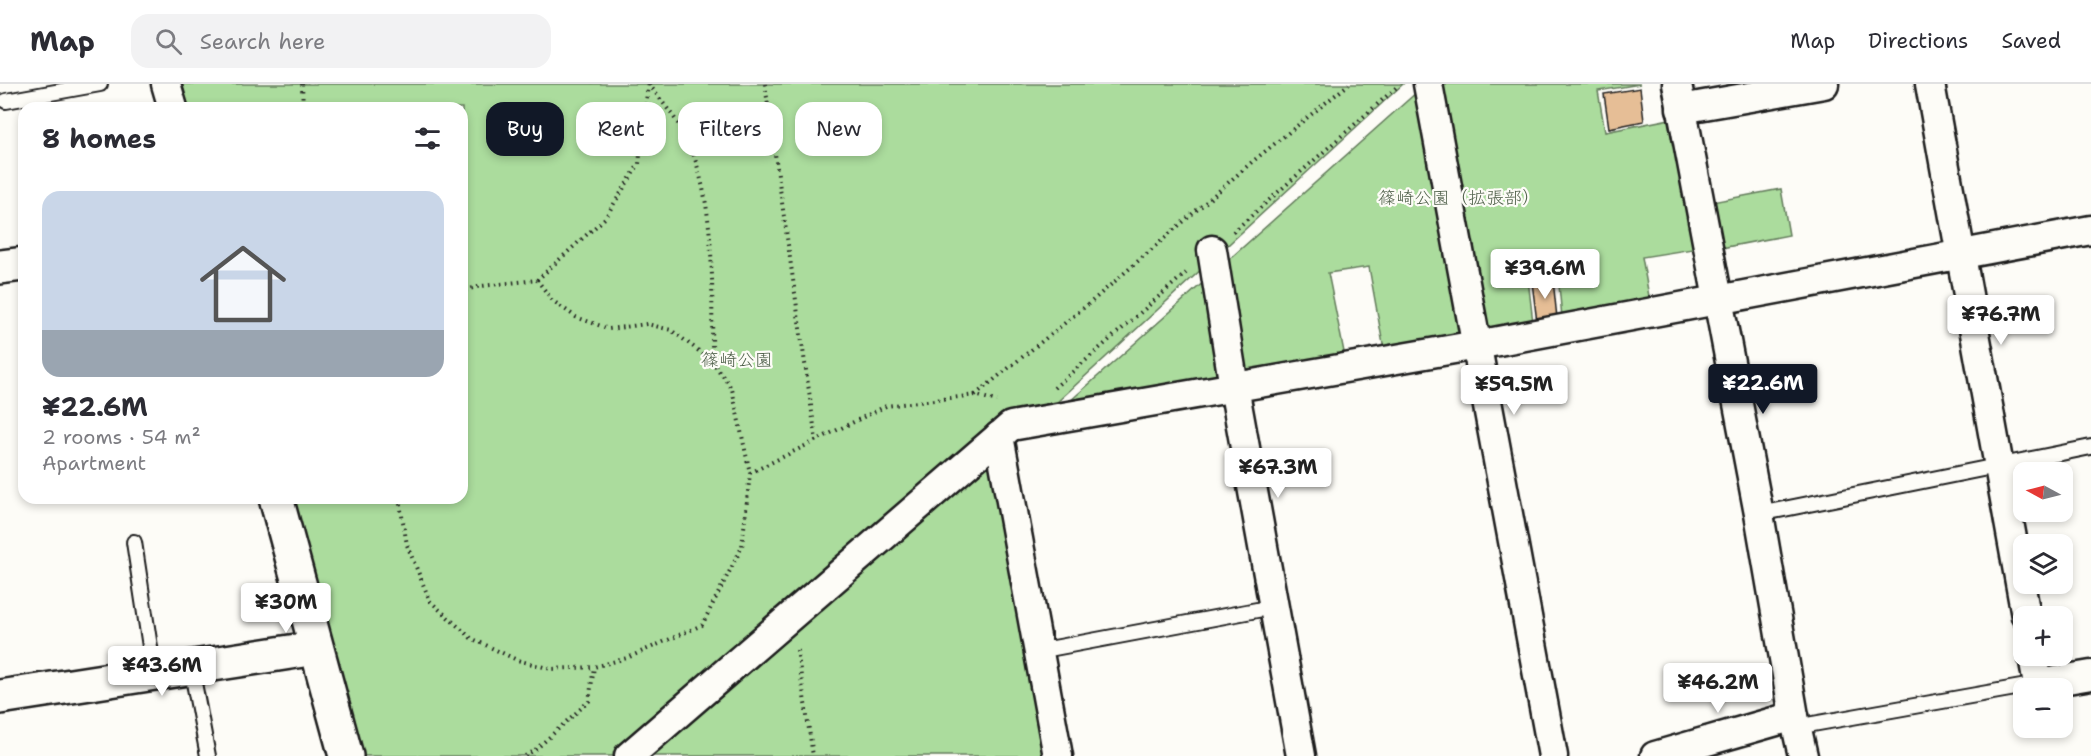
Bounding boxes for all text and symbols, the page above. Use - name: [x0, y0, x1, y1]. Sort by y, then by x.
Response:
- search box: [131, 14, 551, 68]
- text: Map: [30, 22, 95, 60]
- icon: search: [152, 25, 185, 58]
- text: Search here: [200, 27, 325, 56]
- text: Map: [1790, 27, 1835, 55]
- text: Directions: [1868, 27, 1968, 55]
- text: Saved: [2001, 27, 2061, 55]
- chip: Buy: [486, 102, 564, 156]
- chip: Rent: [576, 102, 666, 156]
- chip: Filters: [678, 102, 783, 156]
- chip: New: [795, 102, 882, 156]
- text: 8 homes: [42, 121, 156, 156]
- icon: filters: [411, 122, 444, 155]
- park label: 篠崎公園（拡張部）: [1378, 186, 1540, 210]
- icon: home: [189, 230, 297, 338]
- pin: ¥39.6M: [1496, 249, 1594, 300]
- text: ¥39.6M: [1505, 255, 1585, 281]
- pin: ¥76.7M: [1952, 295, 2050, 346]
- text: ¥76.7M: [1961, 301, 2041, 327]
- park label: 篠崎公園: [701, 348, 773, 372]
- pin: ¥22.6M: [1714, 364, 1812, 415]
- pin: ¥59.5M: [1465, 365, 1563, 416]
- text: ¥22.6M: [1722, 370, 1804, 396]
- text: ¥59.5M: [1475, 371, 1553, 397]
- text: ¥22.6M: [42, 389, 148, 424]
- text: 2 rooms · 54 m²: [42, 424, 201, 450]
- pin: ¥67.3M: [1229, 448, 1327, 499]
- text: Apartment: [42, 450, 146, 476]
- text: ¥67.3M: [1238, 454, 1318, 480]
- north arrow: [2013, 462, 2073, 522]
- map controls: [2013, 462, 2073, 738]
- button: layers: [2013, 534, 2073, 594]
- pin: ¥30M: [250, 583, 322, 634]
- text: ¥30M: [255, 589, 317, 615]
- button: +: [2013, 606, 2073, 666]
- pin: ¥43.6M: [113, 646, 211, 697]
- text: ¥43.6M: [122, 652, 202, 678]
- pin: ¥46.2M: [1669, 663, 1767, 714]
- text: ¥46.2M: [1677, 669, 1759, 695]
- button: −: [2013, 678, 2073, 738]

